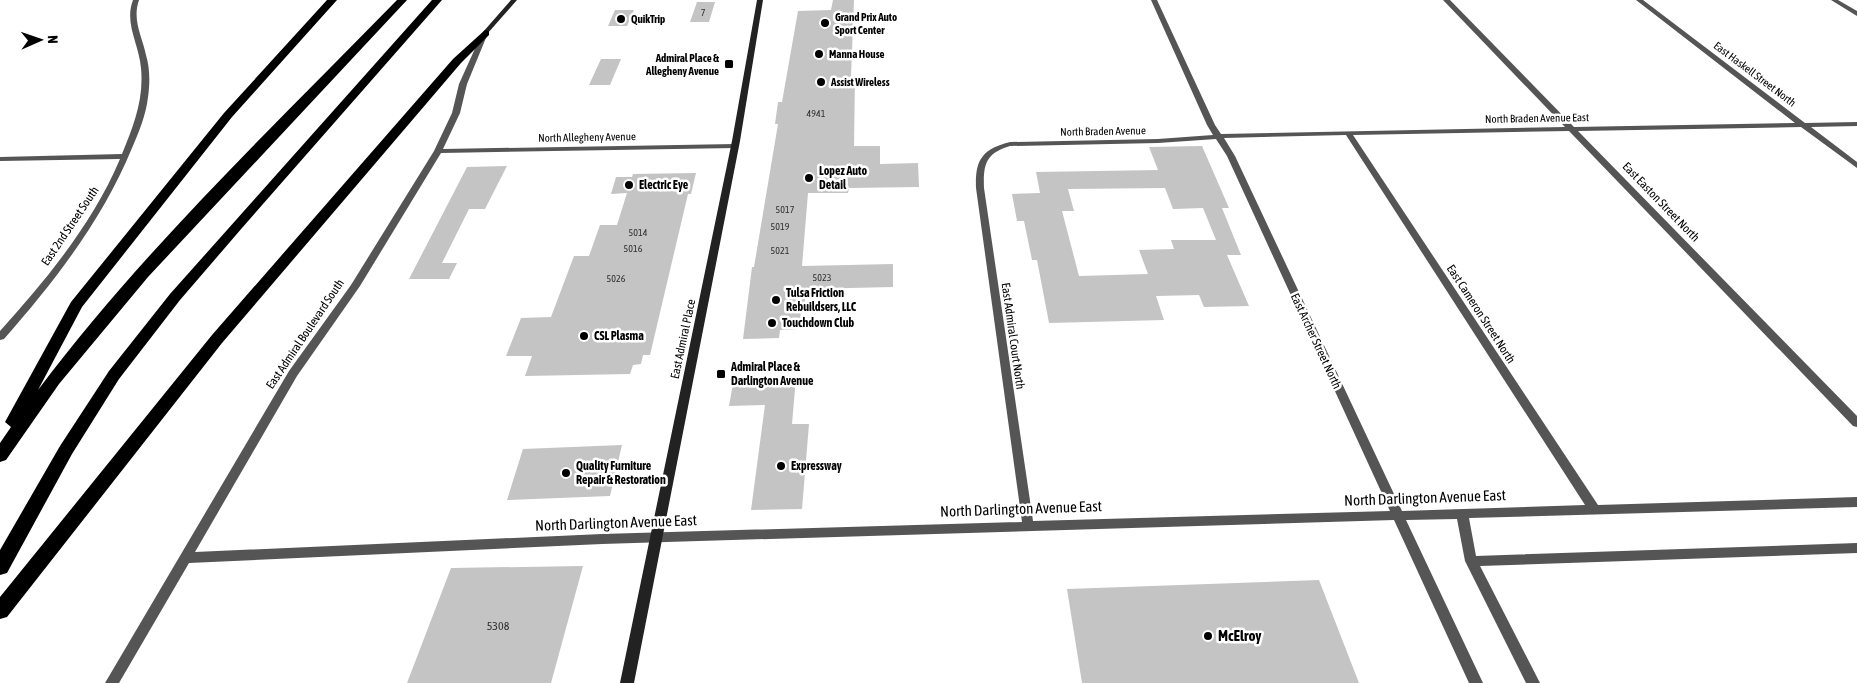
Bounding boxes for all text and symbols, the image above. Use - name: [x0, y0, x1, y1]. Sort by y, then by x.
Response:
- house number: 7: [701, 7, 706, 18]
- place label: Grand Prix Auto Sport Center: [835, 11, 897, 36]
- marker: QuikTrip: [615, 13, 627, 25]
- place label: QuikTrip: [631, 13, 665, 25]
- north arrow: [15, 15, 65, 65]
- marker: Grand Prix Auto Sport Center: [819, 17, 831, 29]
- text: N: [45, 35, 61, 44]
- street label: East Haskell Street North: [1712, 39, 1798, 109]
- marker: Manna House: [813, 48, 825, 60]
- place label: Manna House: [829, 48, 885, 60]
- place label: Admiral Place & Allegheny Avenue: [645, 52, 719, 77]
- marker: Admiral Place & Allegheny Avenue: [723, 58, 735, 70]
- marker: Assist Wireless: [815, 76, 827, 88]
- place label: Assist Wireless: [830, 76, 890, 88]
- house number: 4941: [807, 108, 826, 119]
- street label: North Braden Avenue East: [1485, 111, 1589, 125]
- street label: North Braden Avenue: [1060, 124, 1146, 138]
- street label: North Allegheny Avenue: [538, 130, 636, 144]
- street label: East Easton Street North: [1620, 159, 1702, 245]
- place label: Lopez Auto Detail: [819, 164, 867, 192]
- marker: Lopez Auto Detail: [803, 172, 815, 184]
- place label: Electric Eye: [639, 178, 689, 192]
- marker: Electric Eye: [623, 179, 635, 191]
- street label: East 2nd Street South: [38, 184, 102, 268]
- house number: 5017: [776, 204, 795, 215]
- house number: 5019: [771, 221, 790, 232]
- house number: 5014: [629, 227, 648, 238]
- house number: 5016: [624, 243, 643, 254]
- house number: 5021: [771, 245, 790, 256]
- street label: East Cameron Street North: [1444, 262, 1518, 366]
- house number: 5023: [813, 272, 832, 283]
- house number: 5026: [607, 273, 626, 284]
- street label: East Admiral Boulevard South: [263, 277, 347, 391]
- street label: East Admiral Court North: [999, 282, 1027, 390]
- place label: Tulsa Friction Rebuildsers, LLC: [786, 286, 857, 314]
- street label: East Archer Street North: [1288, 291, 1344, 391]
- marker: Tulsa Friction Rebuildsers, LLC: [770, 294, 782, 306]
- street label: East Admiral Place: [668, 298, 698, 380]
- place label: Touchdown Club: [782, 316, 854, 330]
- marker: Touchdown Club: [766, 317, 778, 329]
- place label: CSL Plasma: [594, 329, 644, 343]
- marker: CSL Plasma: [578, 330, 590, 342]
- place label: Admiral Place & Darlington Avenue: [730, 360, 814, 388]
- marker: Admiral Place & Darlington Avenue: [715, 368, 727, 380]
- place label: Quality Furniture Repair & Restoration: [576, 459, 666, 487]
- place label: Expressway: [791, 459, 842, 473]
- marker: Expressway: [775, 460, 787, 472]
- marker: Quality Furniture Repair & Restoration: [560, 467, 572, 479]
- street label: North Darlington Avenue East: [1344, 486, 1506, 509]
- street label: North Darlington Avenue East: [940, 497, 1102, 520]
- street label: North Darlington Avenue East: [535, 511, 697, 534]
- house number: 5308: [487, 619, 510, 633]
- place label: McElroy: [1218, 627, 1262, 644]
- marker: McElroy: [1202, 630, 1214, 642]

